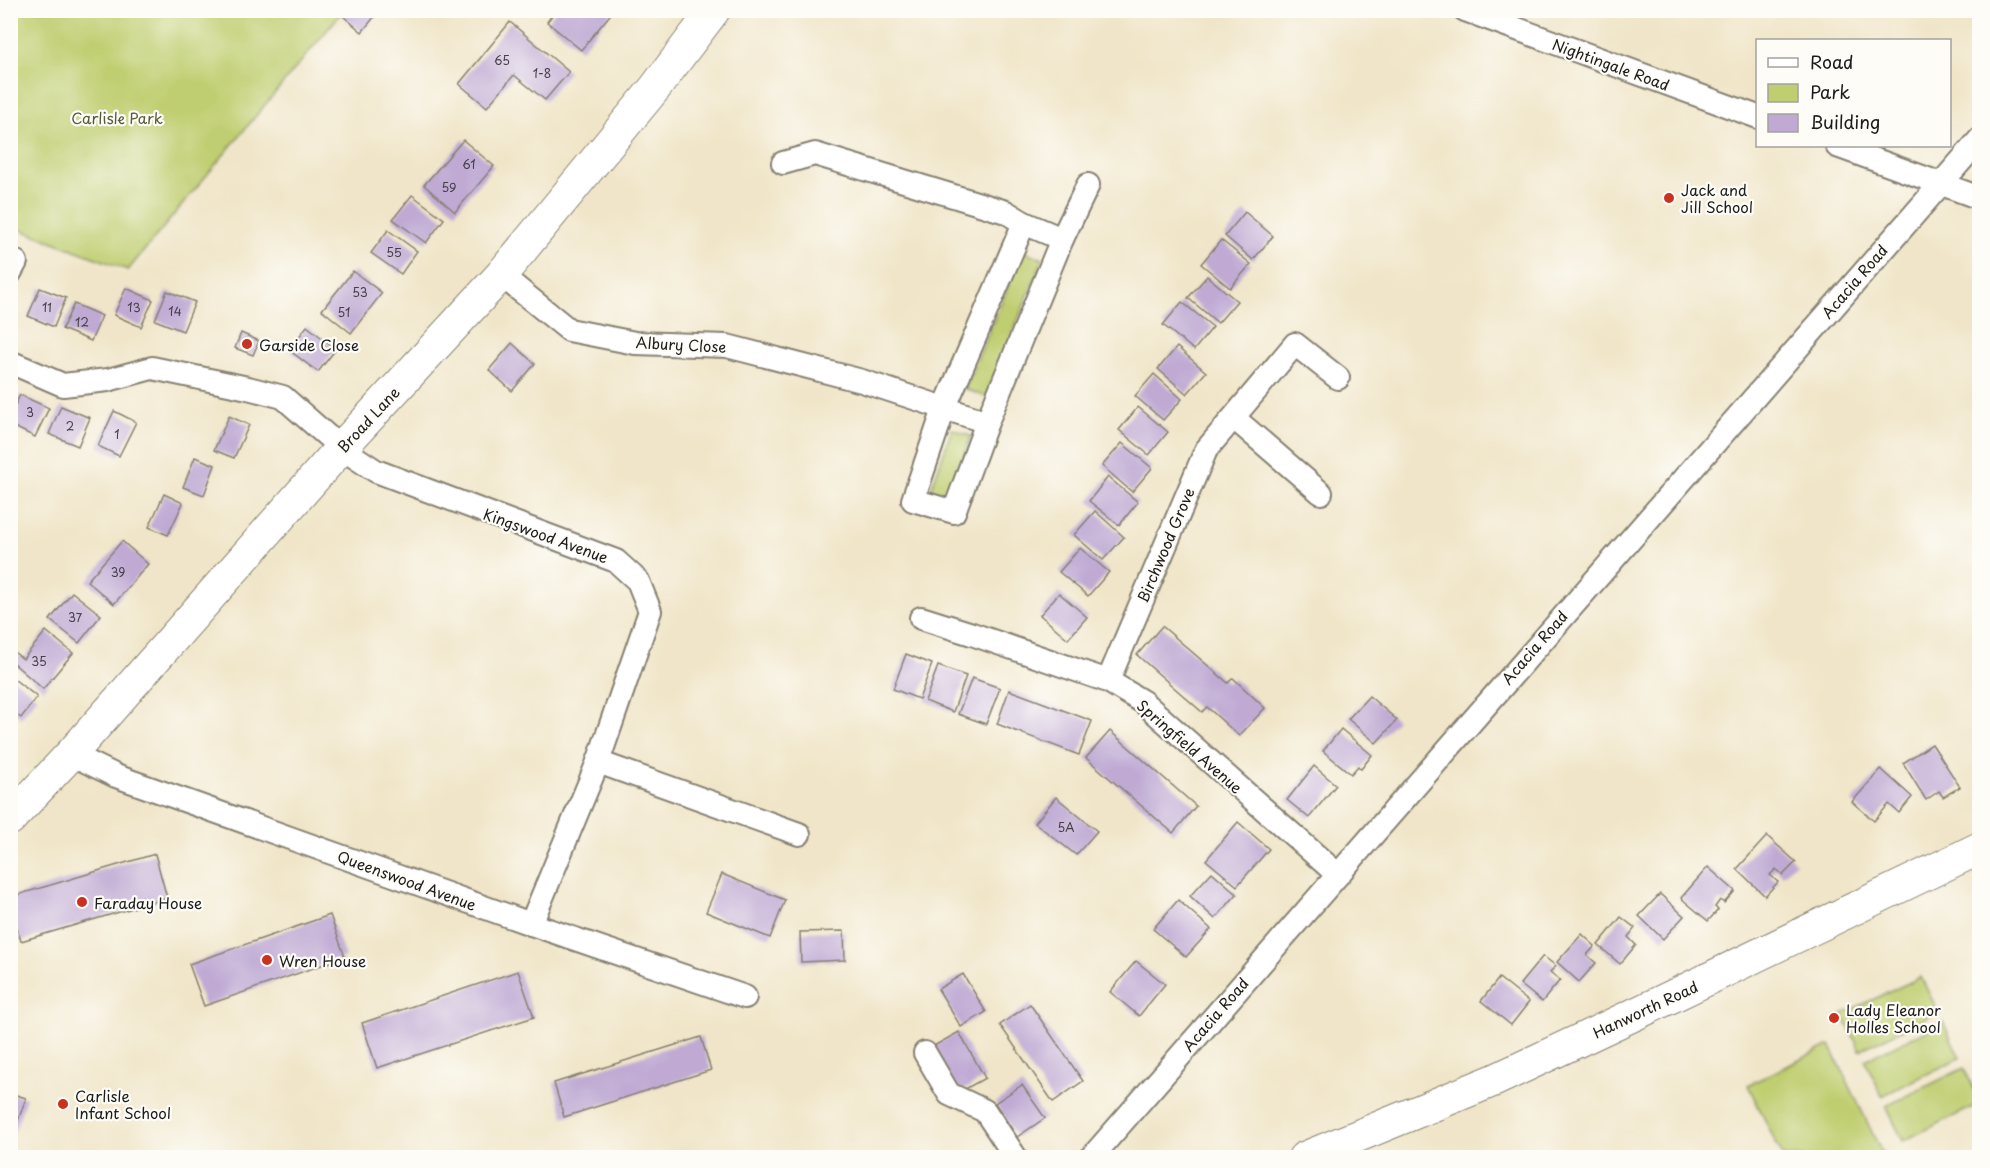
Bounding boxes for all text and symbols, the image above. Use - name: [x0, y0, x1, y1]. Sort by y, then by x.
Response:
- street label: Nightingale Road: [1549, 32, 1673, 96]
- legend: [1756, 39, 1951, 147]
- text: Road: [1810, 48, 1854, 75]
- house number: 65: [494, 51, 510, 69]
- house number: 1-8: [533, 64, 551, 82]
- text: Park: [1810, 78, 1850, 105]
- park label: Carlisle Park: [71, 106, 163, 129]
- text: Building: [1810, 108, 1880, 135]
- house number: 61: [462, 155, 476, 173]
- house number: 59: [442, 178, 456, 196]
- place label: Jack and Jill School: [1681, 178, 1753, 218]
- marker: Jack and Jill School: [1662, 191, 1676, 205]
- street label: Acacia Road: [1815, 239, 1893, 323]
- house number: 55: [386, 243, 402, 261]
- house number: 53: [352, 283, 368, 301]
- house number: 11: [42, 298, 52, 316]
- house number: 13: [127, 298, 141, 316]
- house number: 14: [168, 302, 182, 320]
- house number: 51: [338, 303, 350, 321]
- house number: 12: [75, 313, 89, 331]
- street label: Albury Close: [635, 330, 727, 358]
- place label: Garside Close: [259, 333, 359, 356]
- marker: Garside Close: [240, 337, 254, 351]
- street label: Broad Lane: [331, 381, 405, 457]
- house number: 3: [26, 403, 34, 421]
- house number: 2: [66, 417, 74, 435]
- house number: 1: [114, 425, 120, 443]
- street label: Birchwood Grove: [1130, 484, 1200, 606]
- street label: Kingswood Avenue: [480, 502, 612, 568]
- house number: 39: [111, 563, 125, 581]
- street label: Acacia Road: [1495, 605, 1573, 689]
- house number: 37: [68, 608, 83, 626]
- house number: 35: [31, 652, 47, 670]
- street label: Springfield Avenue: [1132, 694, 1248, 798]
- house number: 5A: [1058, 818, 1074, 836]
- street label: Queenswood Avenue: [334, 844, 480, 916]
- place label: Faraday House: [94, 891, 202, 914]
- marker: Faraday House: [75, 895, 89, 909]
- place label: Wren House: [279, 949, 366, 972]
- marker: Wren House: [260, 953, 274, 967]
- street label: Acacia Road: [1176, 972, 1254, 1056]
- street label: Hanworth Road: [1589, 975, 1701, 1043]
- place label: Lady Eleanor Holles School: [1846, 998, 1941, 1038]
- marker: Lady Eleanor Holles School: [1827, 1011, 1841, 1025]
- place label: Carlisle Infant School: [75, 1084, 171, 1124]
- marker: Carlisle Infant School: [56, 1097, 70, 1111]

